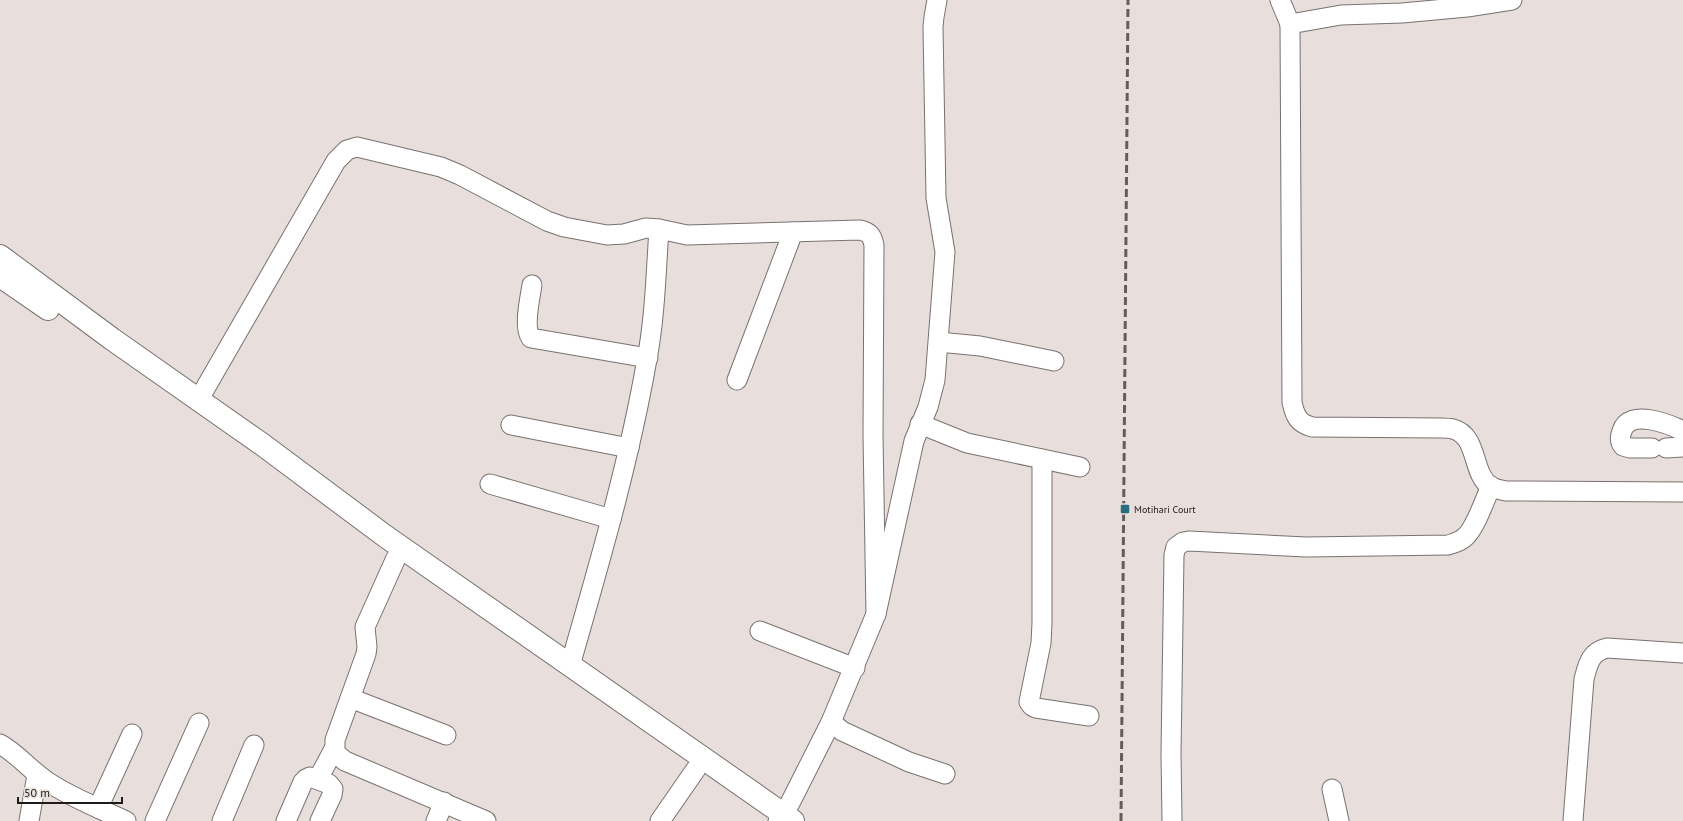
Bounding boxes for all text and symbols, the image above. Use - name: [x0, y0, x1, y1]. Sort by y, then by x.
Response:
- marker: Motihari Court: [1119, 503, 1131, 515]
- place label: Motihari Court: [1134, 503, 1196, 516]
- scale bar: [18, 779, 122, 805]
- text: 50 m: [24, 785, 50, 800]

